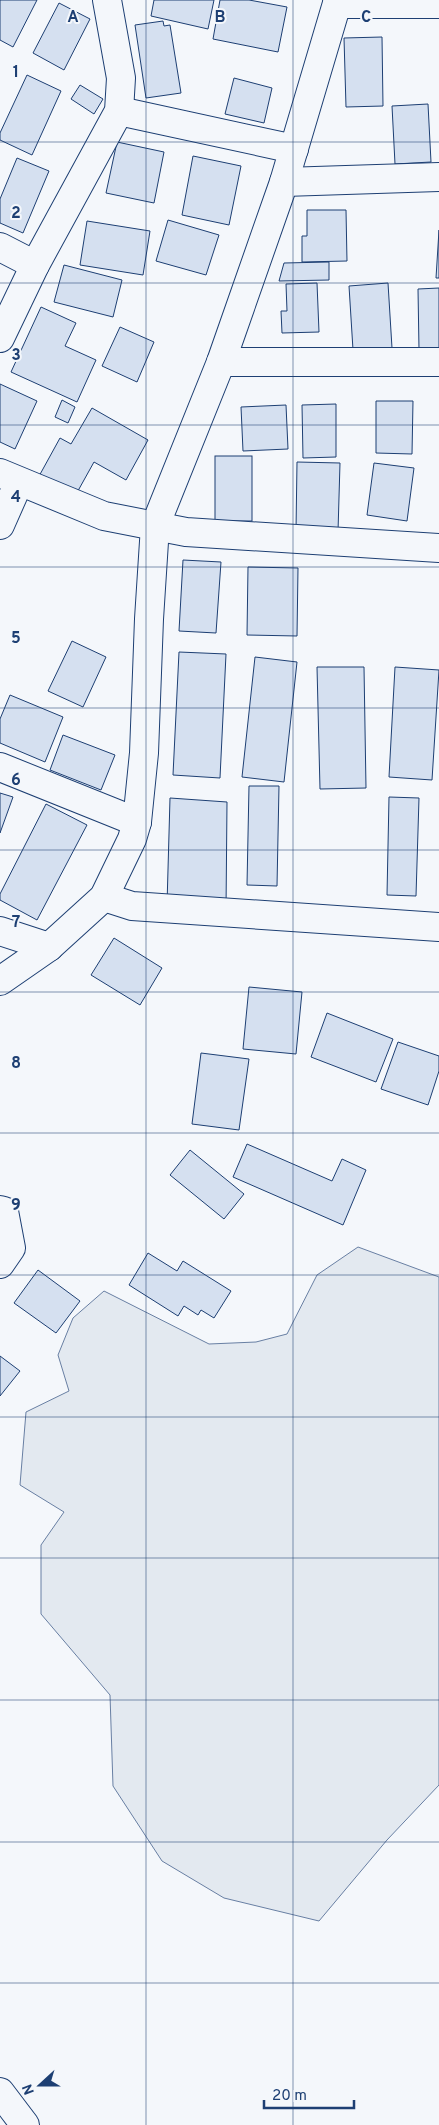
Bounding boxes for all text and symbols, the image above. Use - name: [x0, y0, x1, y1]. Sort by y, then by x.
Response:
- text: A: [67, 8, 79, 28]
- text: B: [214, 8, 226, 28]
- text: C: [361, 8, 371, 28]
- text: 1: [13, 63, 19, 83]
- text: 2: [11, 204, 21, 224]
- text: 3: [11, 346, 21, 366]
- text: 4: [11, 488, 21, 508]
- text: 5: [11, 629, 21, 649]
- text: 6: [11, 771, 21, 791]
- text: 7: [12, 913, 20, 933]
- text: 8: [11, 1054, 21, 1074]
- text: 9: [11, 1196, 21, 1216]
- north arrow: [15, 2060, 65, 2110]
- scale bar: [264, 2078, 354, 2110]
- text: N: [20, 2081, 39, 2097]
- text: 20 m: [272, 2087, 307, 2106]

